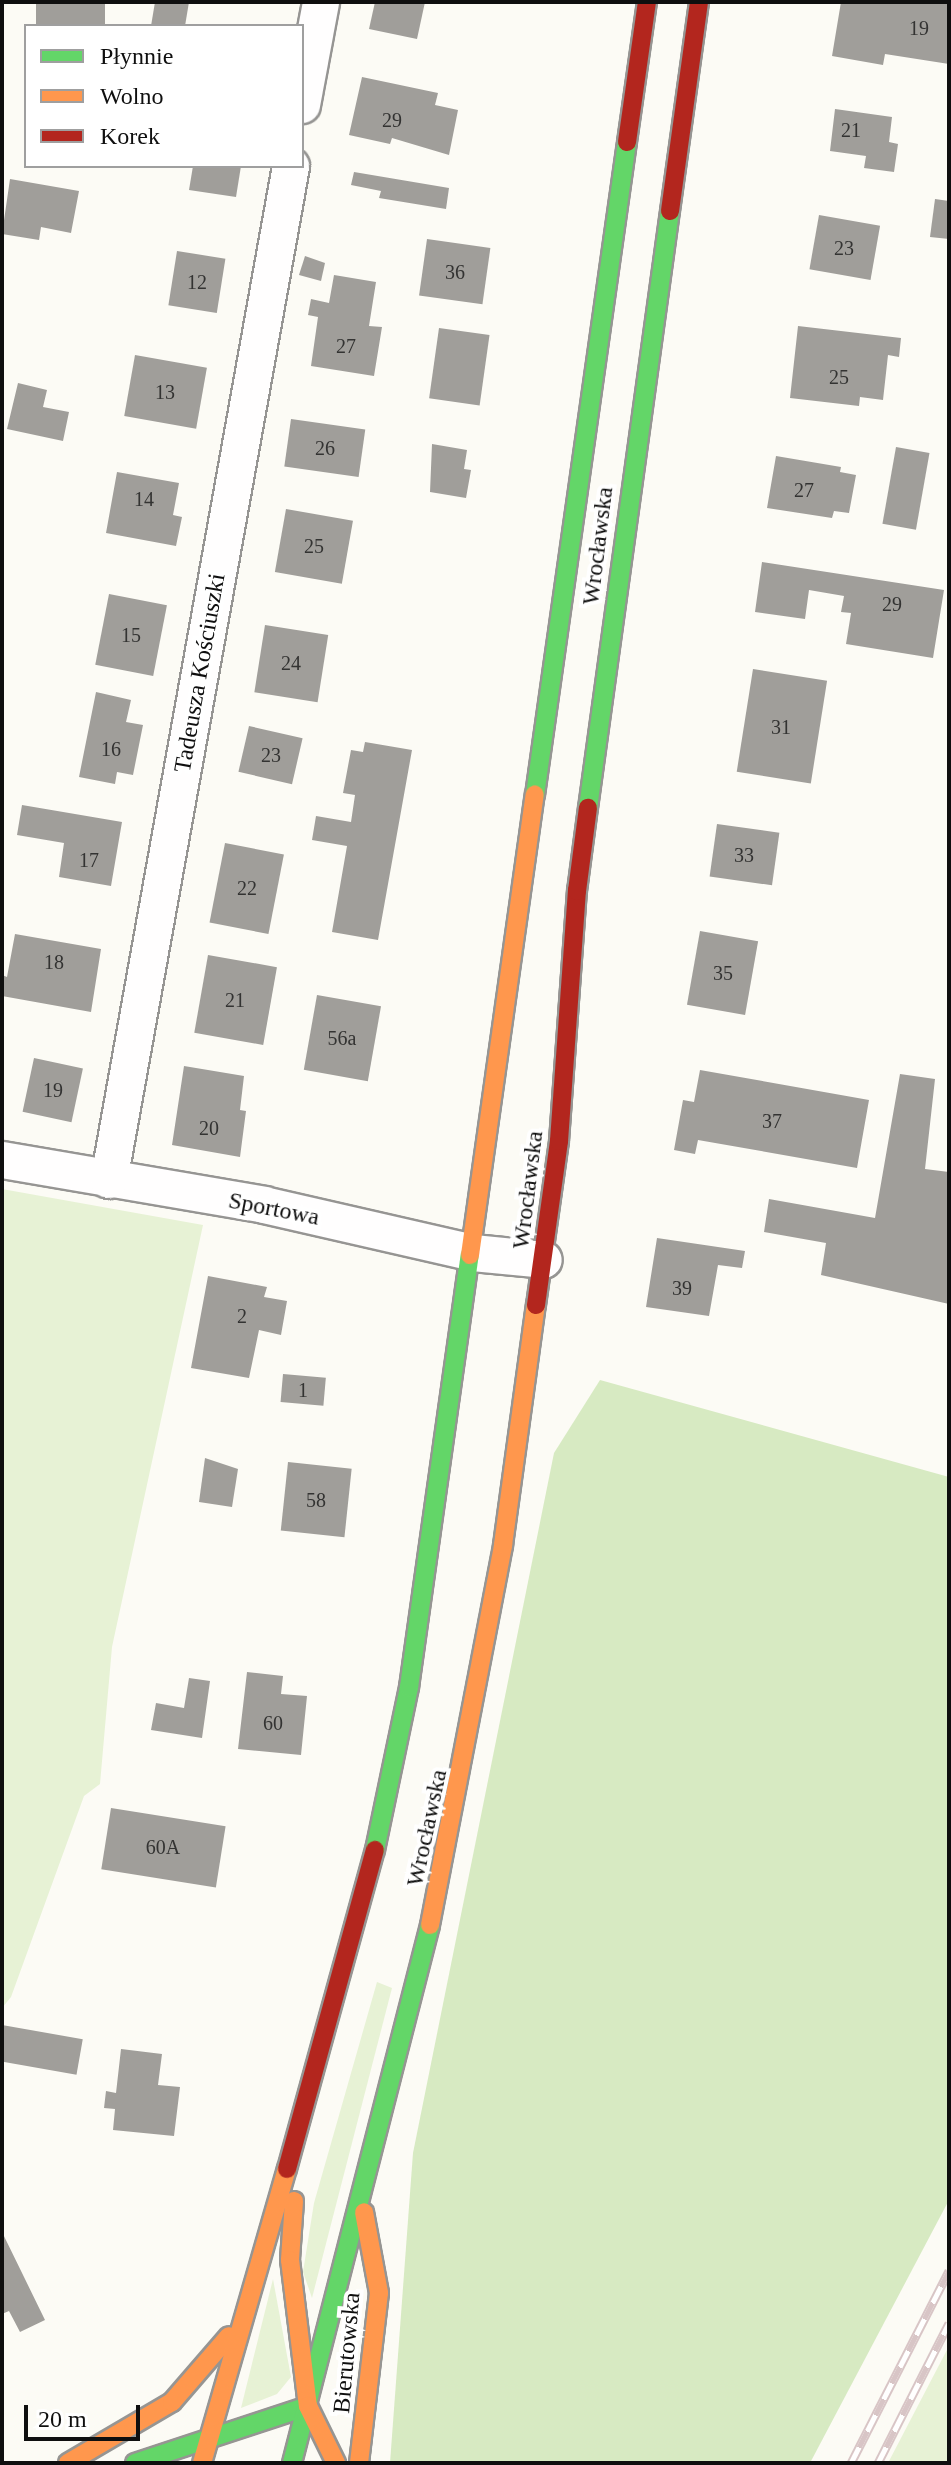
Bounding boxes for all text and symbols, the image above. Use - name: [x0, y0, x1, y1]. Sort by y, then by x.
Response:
- house number: 19: [909, 16, 929, 40]
- legend: [24, 24, 304, 168]
- text: Płynnie: [100, 43, 173, 69]
- text: Wolno: [100, 83, 163, 109]
- house number: 29: [382, 108, 402, 132]
- house number: 21: [841, 118, 861, 142]
- text: Korek: [100, 123, 160, 149]
- house number: 23: [834, 236, 854, 260]
- house number: 36: [445, 260, 465, 284]
- house number: 12: [187, 270, 207, 294]
- house number: 27: [336, 334, 356, 358]
- house number: 25: [829, 365, 849, 389]
- house number: 13: [155, 380, 175, 404]
- house number: 26: [315, 436, 335, 460]
- house number: 27: [794, 478, 814, 502]
- street label: Wrocławska: [576, 485, 620, 607]
- house number: 14: [134, 487, 154, 511]
- house number: 25: [304, 534, 324, 558]
- street label: Tadeusza Kościuszki: [168, 571, 232, 775]
- house number: 29: [882, 592, 902, 616]
- house number: 15: [121, 623, 141, 647]
- house number: 24: [281, 651, 301, 675]
- house number: 31: [771, 715, 791, 739]
- house number: 16: [101, 737, 121, 761]
- house number: 23: [261, 743, 281, 767]
- house number: 33: [734, 843, 754, 867]
- house number: 17: [79, 848, 99, 872]
- house number: 22: [237, 876, 257, 900]
- house number: 18: [44, 950, 64, 974]
- house number: 35: [713, 961, 733, 985]
- house number: 21: [225, 988, 245, 1012]
- house number: 56a: [328, 1026, 356, 1050]
- house number: 19: [43, 1078, 63, 1102]
- house number: 37: [762, 1109, 782, 1133]
- house number: 20: [199, 1116, 219, 1140]
- street label: Wrocławska: [506, 1129, 550, 1251]
- street label: Sportowa: [226, 1186, 322, 1232]
- house number: 39: [672, 1276, 692, 1300]
- house number: 2: [237, 1304, 247, 1328]
- house number: 1: [298, 1378, 308, 1402]
- house number: 58: [306, 1488, 326, 1512]
- house number: 60: [263, 1711, 283, 1735]
- street label: Wrocławska: [401, 1767, 453, 1889]
- house number: 60A: [146, 1835, 180, 1859]
- street label: Bierutowska: [327, 2291, 367, 2415]
- scale bar: [28, 2389, 144, 2439]
- text: 20 m: [38, 2406, 87, 2432]

